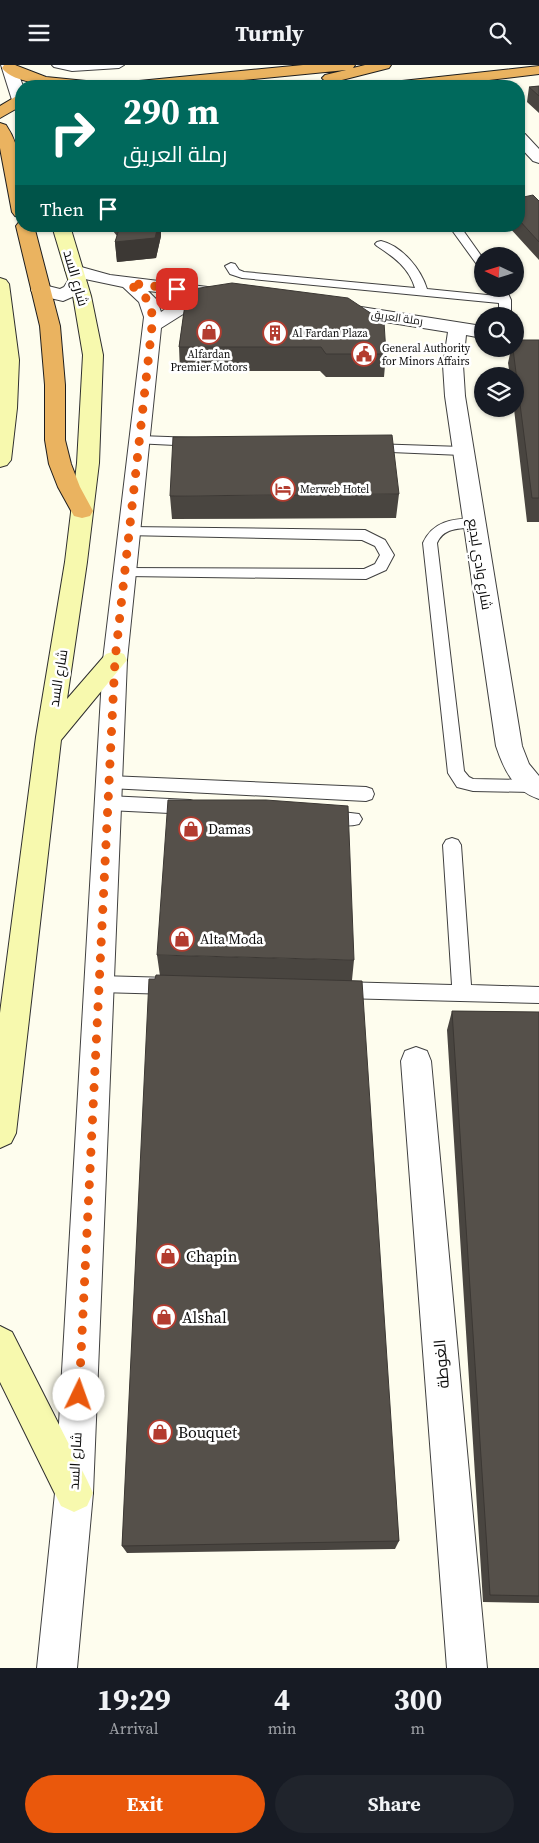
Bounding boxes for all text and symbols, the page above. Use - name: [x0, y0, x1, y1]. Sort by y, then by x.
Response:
- text: Turnly: [235, 18, 304, 48]
- icon: menu: [25, 19, 53, 47]
- icon: search: [486, 19, 514, 47]
- text: 290 m: [123, 88, 219, 136]
- icon: right: [40, 100, 105, 165]
- text: رملة العريق: [123, 139, 227, 169]
- icon: arrive: [94, 195, 122, 223]
- text: Then: [40, 196, 84, 222]
- north arrow: [474, 247, 524, 297]
- map controls: [474, 247, 524, 417]
- street label: شارع السد: [58, 248, 94, 308]
- pin: [156, 268, 198, 310]
- icon: arrive: [163, 275, 191, 303]
- street label: رملة العريق: [370, 307, 424, 329]
- button: search: [474, 307, 524, 357]
- shop icon: Alfardan Premier Motors: [196, 319, 222, 345]
- building icon: Al Fardan Plaza: [262, 320, 288, 346]
- place label: Al Fardan Plaza: [292, 326, 368, 341]
- public building icon: General Authority for Minors Affairs: [351, 341, 377, 367]
- place label: General Authority for Minors Affairs: [382, 341, 471, 369]
- place label: Alfardan Premier Motors: [170, 347, 248, 375]
- button: layers: [474, 367, 524, 417]
- hotel icon: Merweb Hotel: [270, 476, 296, 502]
- place label: Merweb Hotel: [300, 482, 369, 497]
- street label: شارع وادي لبديع: [461, 517, 497, 611]
- street label: شارع السد: [44, 648, 72, 708]
- shop icon: Damas: [178, 816, 204, 842]
- place label: Damas: [208, 819, 251, 839]
- shop icon: Alta Moda: [169, 926, 195, 952]
- place label: Alta Moda: [200, 929, 264, 949]
- shop icon: Chapin: [155, 1243, 181, 1269]
- place label: Chapin: [186, 1245, 238, 1267]
- shop icon: Alshal: [151, 1304, 177, 1330]
- place label: Alshal: [182, 1306, 227, 1328]
- street label: الغوطة: [428, 1339, 454, 1389]
- position arrow: [52, 1368, 104, 1420]
- shop icon: Bouquet: [147, 1419, 173, 1445]
- place label: Bouquet: [178, 1421, 238, 1443]
- street label: شارع السد: [64, 1432, 86, 1490]
- text: 19:29: [97, 1679, 171, 1720]
- text: 4: [274, 1679, 290, 1720]
- text: 300: [393, 1679, 442, 1720]
- text: Arrival: [109, 1717, 159, 1739]
- text: min: [268, 1717, 297, 1739]
- text: m: [411, 1717, 425, 1739]
- button: Exit: [25, 1775, 265, 1833]
- button: Share: [275, 1775, 514, 1833]

